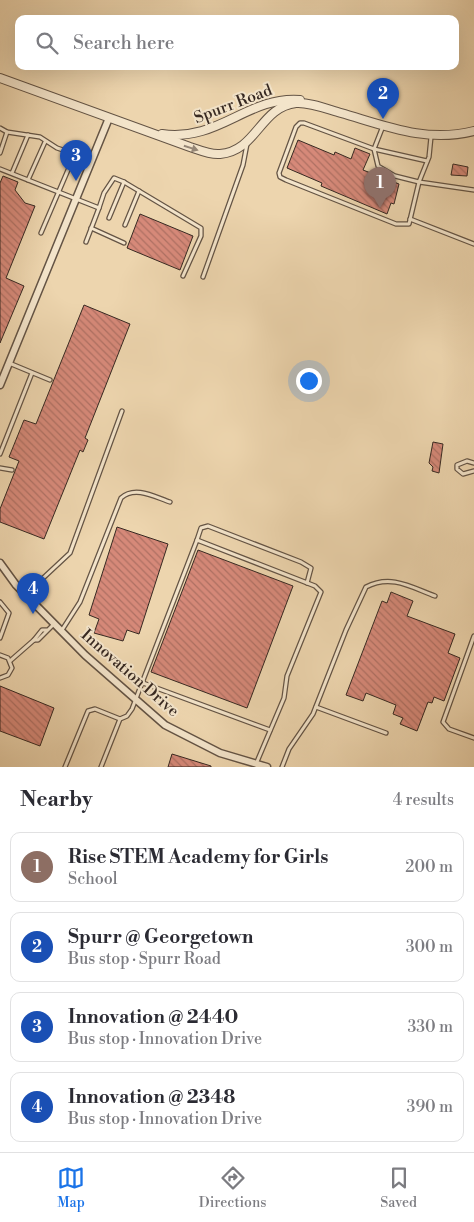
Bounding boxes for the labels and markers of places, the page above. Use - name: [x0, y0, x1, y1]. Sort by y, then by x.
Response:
- pin: 2: [367, 78, 399, 119]
- pin: 3: [60, 140, 92, 181]
- pin: 1: [364, 167, 396, 208]
- pin: 4: [17, 573, 49, 614]

